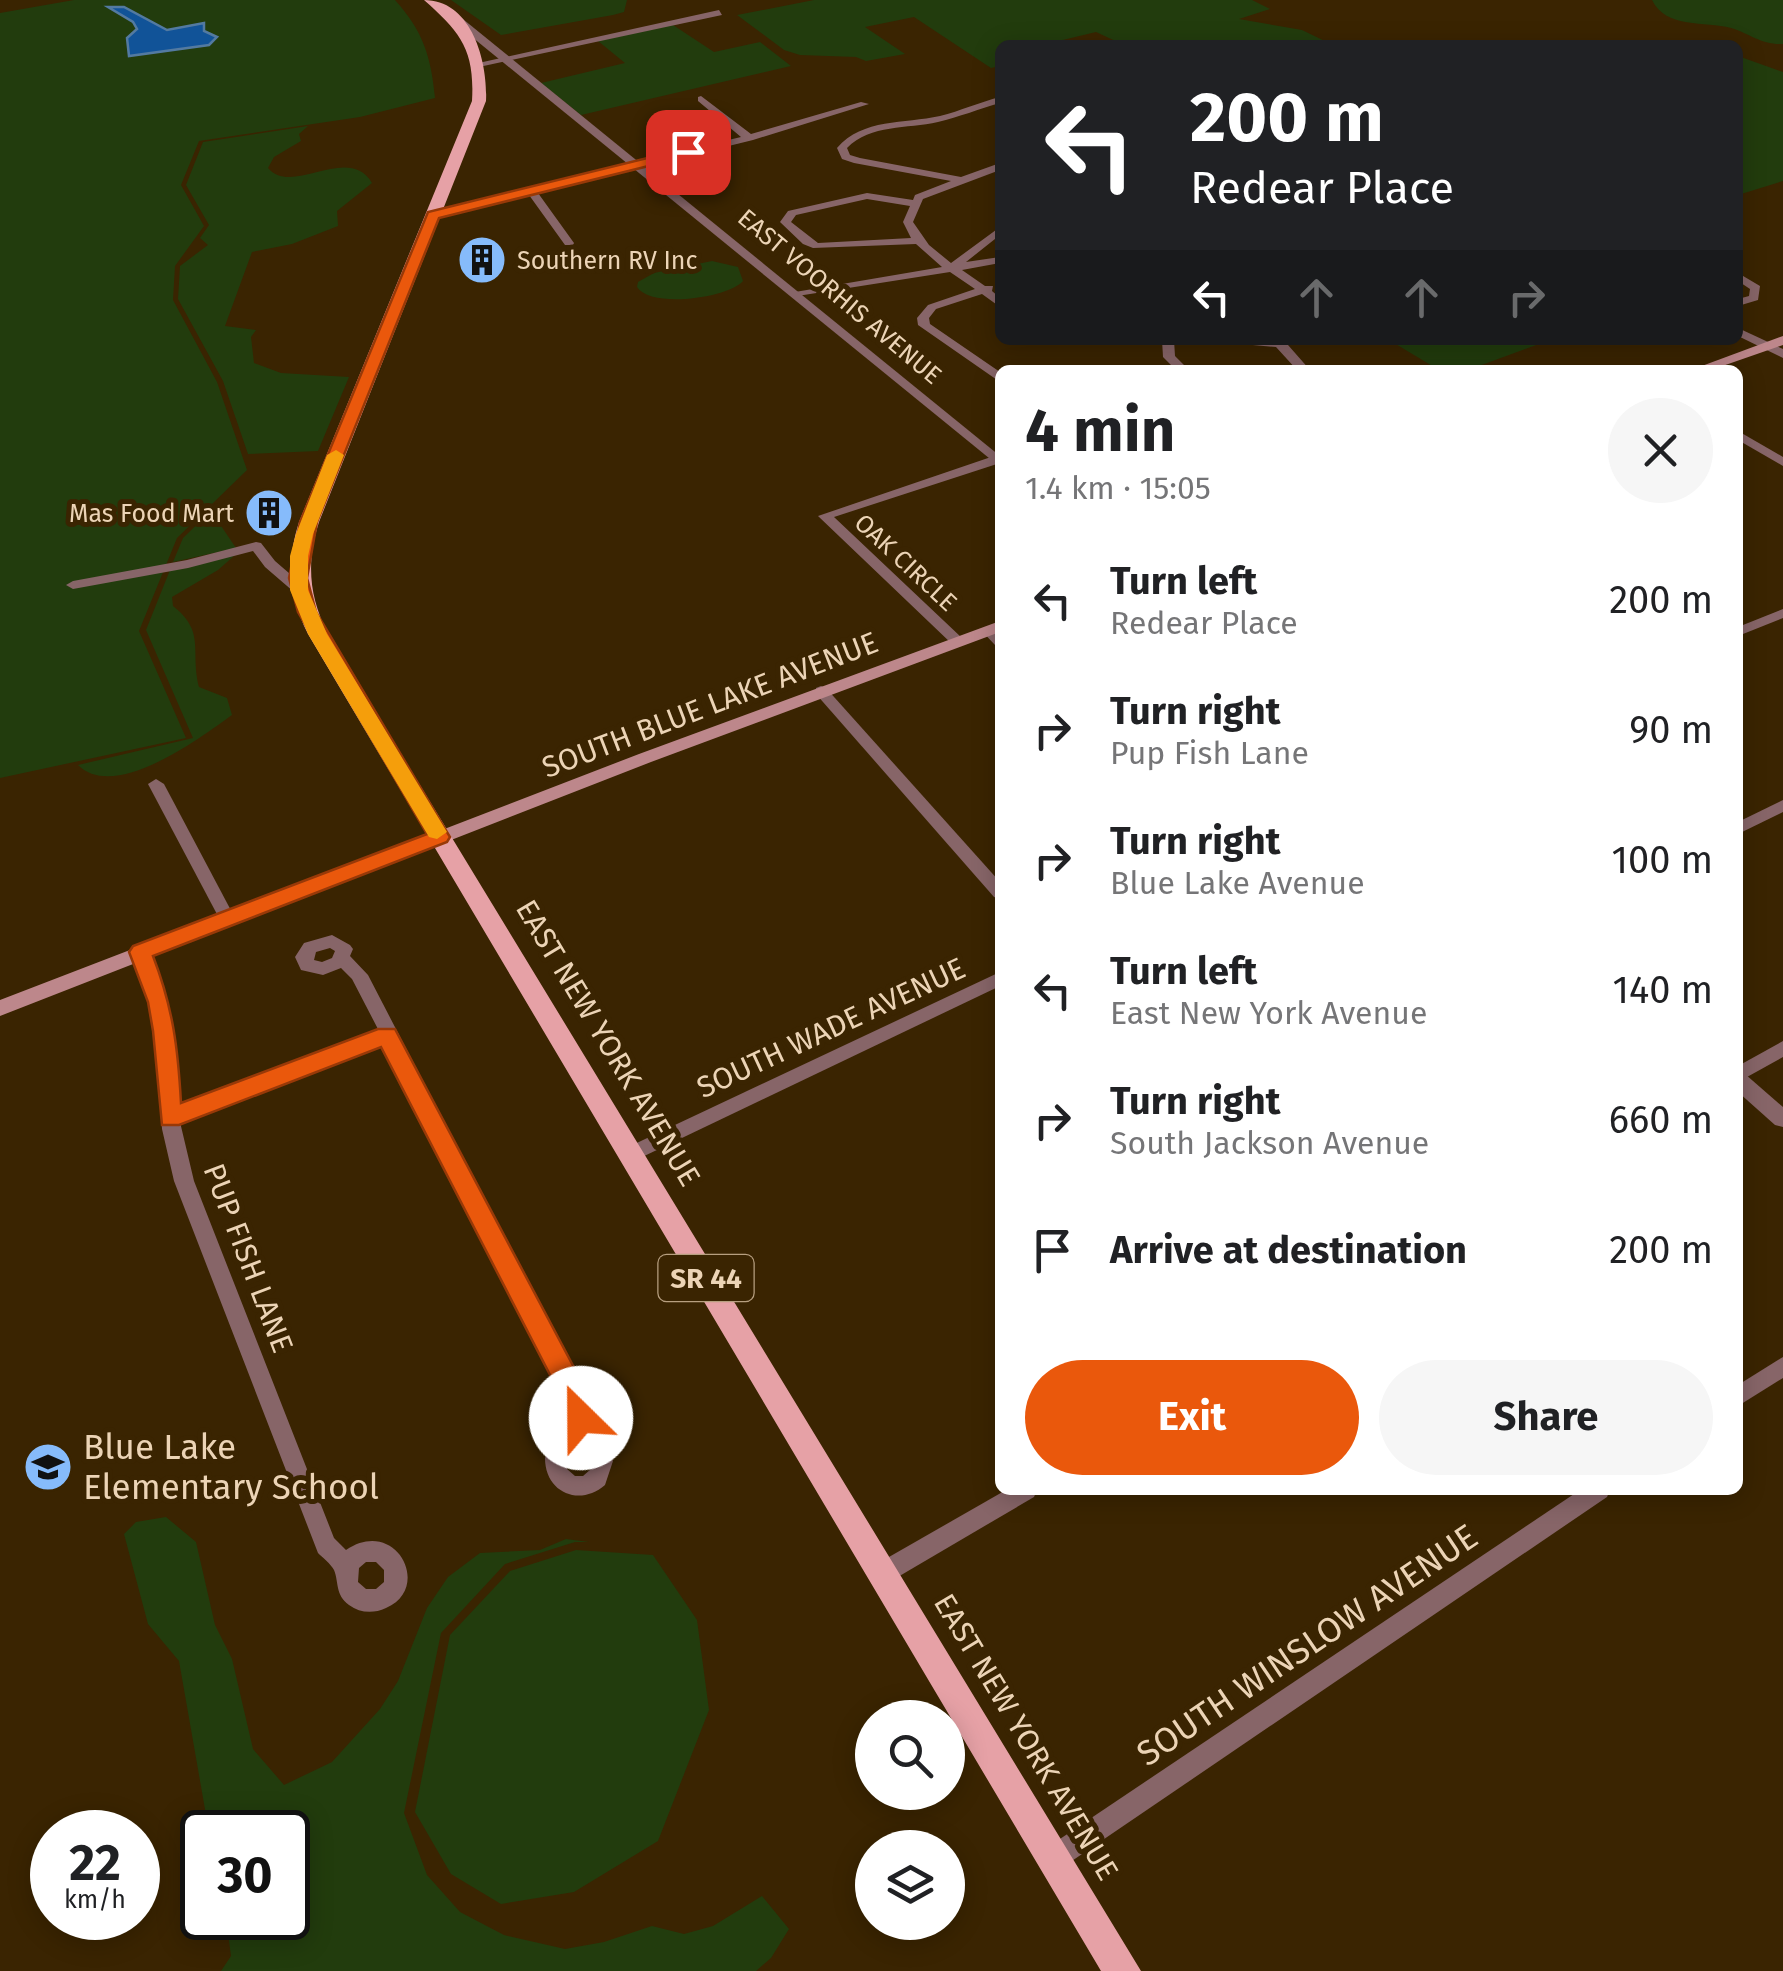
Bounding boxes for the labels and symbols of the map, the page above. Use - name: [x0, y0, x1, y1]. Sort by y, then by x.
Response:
- pin: [646, 110, 731, 195]
- street label: EAST VOORHIS AVENUE: [731, 203, 947, 391]
- building icon: Southern RV Inc: [456, 234, 508, 286]
- place label: Southern RV Inc: [517, 246, 698, 276]
- building icon: Mas Food Mart: [243, 487, 295, 539]
- place label: Mas Food Mart: [69, 499, 235, 529]
- street label: OAK CIRCLE: [848, 508, 963, 618]
- street label: SOUTH BLUE LAKE AVENUE: [537, 624, 883, 786]
- street label: EAST NEW YORK AVENUE: [508, 893, 708, 1193]
- street label: SOUTH WADE AVENUE: [691, 950, 971, 1106]
- street label: PUP FISH LANE: [195, 1158, 301, 1358]
- road number: SR 44: [658, 1255, 754, 1301]
- position arrow: [529, 1366, 633, 1470]
- place label: Blue Lake Elementary School: [83, 1426, 379, 1508]
- school or university icon: Blue Lake Elementary School: [22, 1441, 74, 1493]
- street label: SOUTH WINSLOW AVENUE: [1129, 1515, 1485, 1775]
- street label: EAST NEW YORK AVENUE: [926, 1587, 1126, 1887]
- speed limit sign: 30: [180, 1810, 310, 1940]

